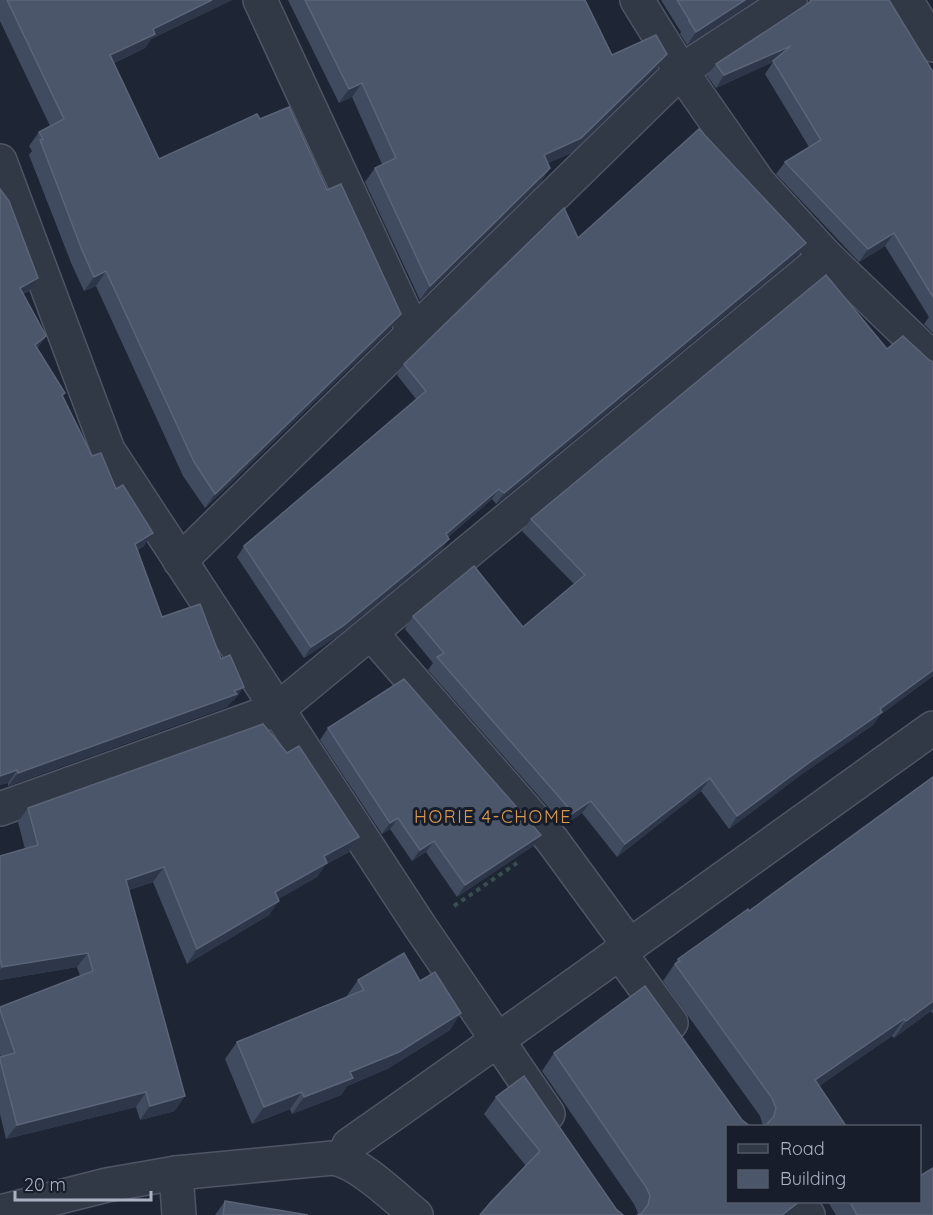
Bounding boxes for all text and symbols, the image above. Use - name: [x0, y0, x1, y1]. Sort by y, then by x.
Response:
- district label: HORIE 4-CHOME: [414, 805, 572, 828]
- legend: [726, 1125, 921, 1203]
- text: Road: [780, 1137, 825, 1160]
- scale bar: [15, 1164, 152, 1202]
- text: Building: [780, 1167, 846, 1190]
- text: 20 m: [24, 1173, 66, 1196]

